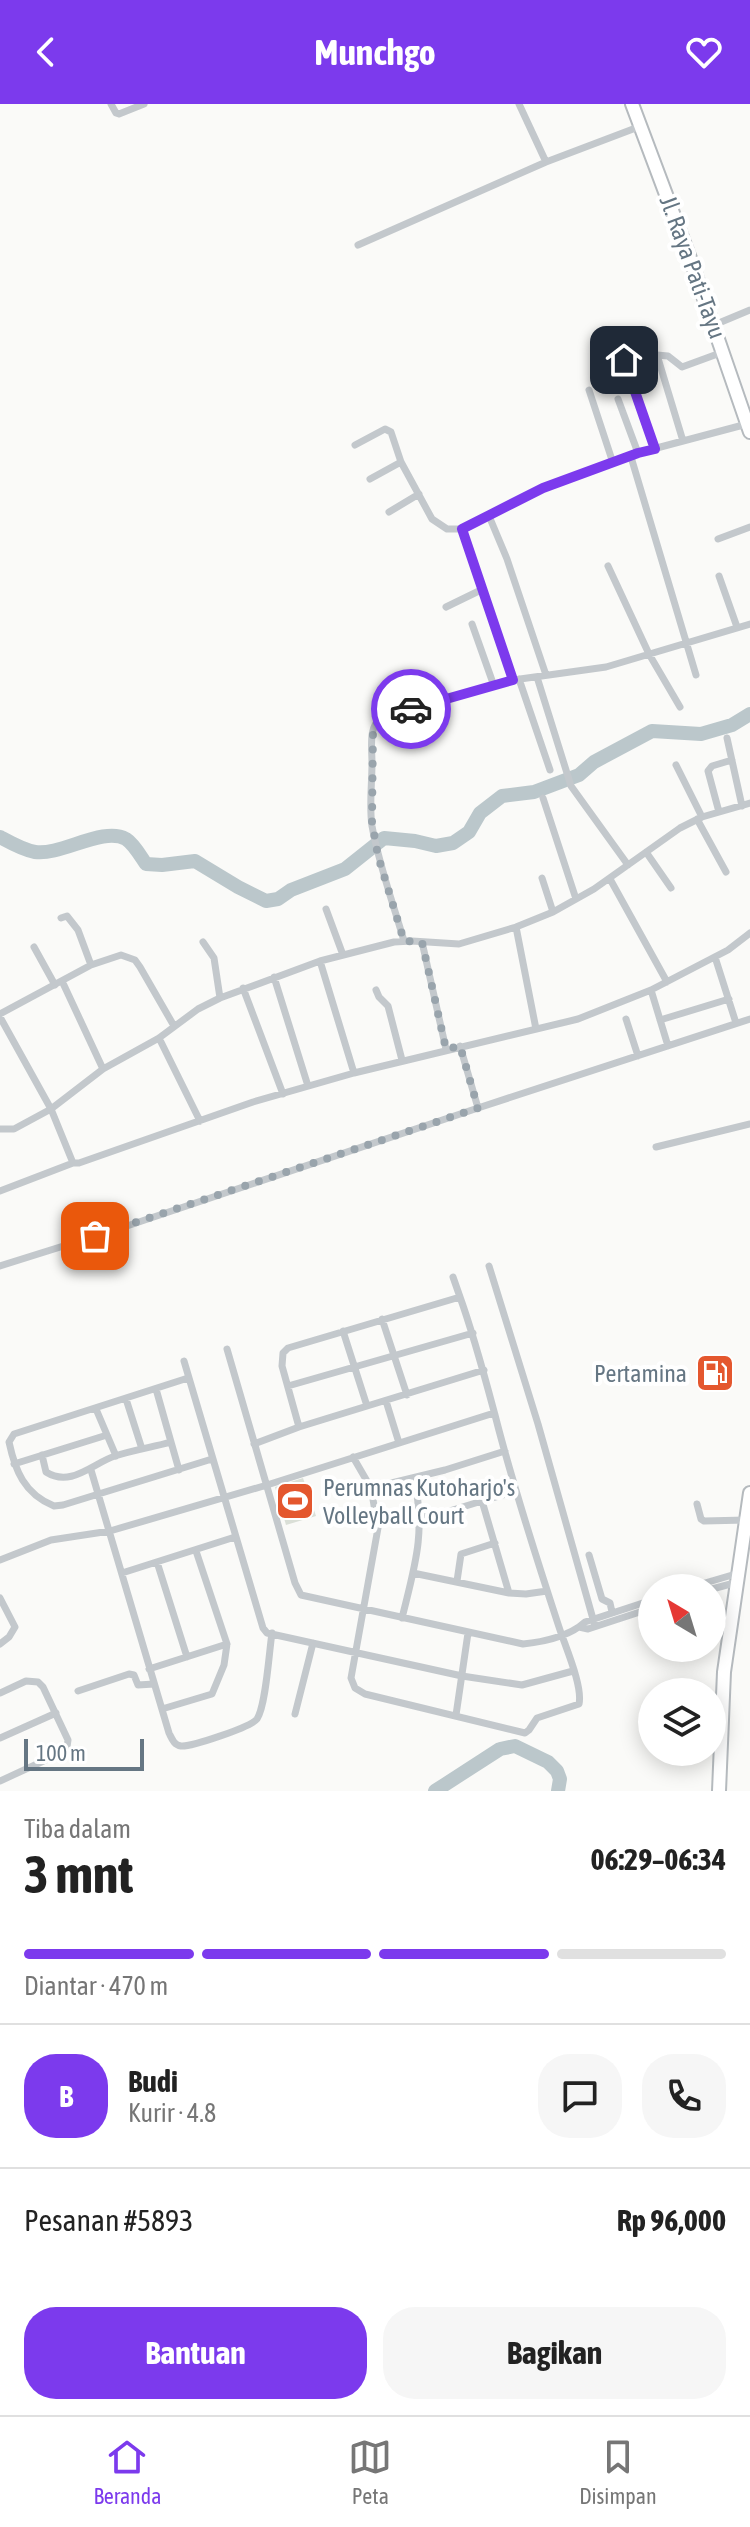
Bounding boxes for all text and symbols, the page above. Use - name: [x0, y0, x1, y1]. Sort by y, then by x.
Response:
- icon: back: [24, 30, 68, 74]
- icon: heart: [682, 30, 726, 74]
- text: Munchgo: [314, 31, 436, 73]
- street label: Jl. Raya Pati-Tayu: [655, 192, 731, 342]
- pin: [590, 326, 658, 394]
- icon: home: [602, 338, 646, 382]
- courier: [371, 669, 451, 749]
- icon: car: [389, 687, 433, 731]
- pin: [61, 1202, 129, 1270]
- icon: bag: [73, 1214, 117, 1258]
- fuel station icon: Pertamina: [694, 1352, 736, 1394]
- place label: Pertamina: [594, 1360, 687, 1387]
- place label: Perumnas Kutoharjo's Volleyball Court: [323, 1474, 515, 1529]
- sports icon: Perumnas Kutoharjo's Volleyball Court: [274, 1480, 316, 1522]
- north arrow: [638, 1574, 726, 1662]
- map controls: [638, 1574, 726, 1766]
- button: layers: [638, 1678, 726, 1766]
- scale bar: [24, 1735, 144, 1771]
- text: 100 m: [36, 1740, 86, 1766]
- text: Tiba dalam: [24, 1814, 131, 1844]
- text: 06:29–06:34: [591, 1842, 726, 1876]
- text: 3 mnt: [24, 1844, 133, 1904]
- text: Diantar · 470 m: [24, 1971, 168, 2001]
- button: chat: [538, 2054, 622, 2138]
- button: phone: [642, 2054, 726, 2138]
- text: Budi: [128, 2064, 178, 2098]
- text: B: [59, 2079, 73, 2113]
- text: Kurir · 4.8: [128, 2098, 216, 2128]
- text: Pesanan #5893: [24, 2203, 193, 2237]
- text: Rp 96,000: [617, 2203, 726, 2237]
- button: Bantuan: [24, 2307, 367, 2399]
- button: Bagikan: [383, 2307, 726, 2399]
- tab: Beranda: [93, 2435, 161, 2509]
- tab: Peta: [348, 2435, 392, 2509]
- tab: Disimpan: [579, 2435, 657, 2509]

